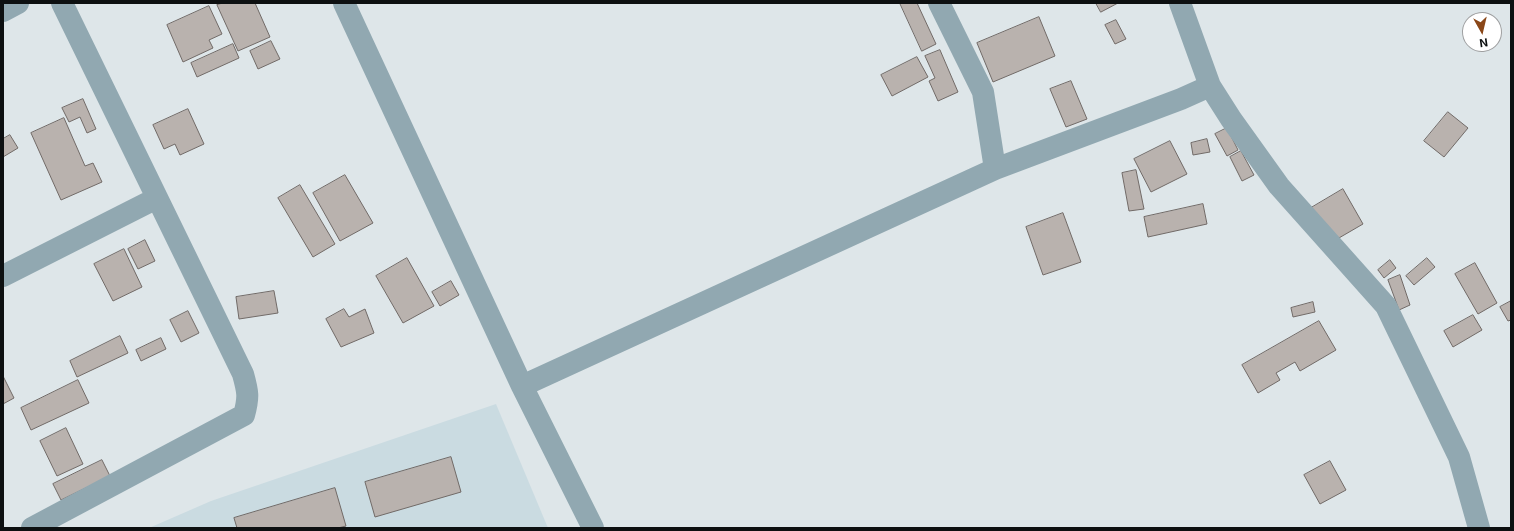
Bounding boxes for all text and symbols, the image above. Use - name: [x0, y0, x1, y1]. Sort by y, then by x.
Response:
- north arrow: [1462, 12, 1502, 52]
- text: N: [1478, 35, 1489, 50]

